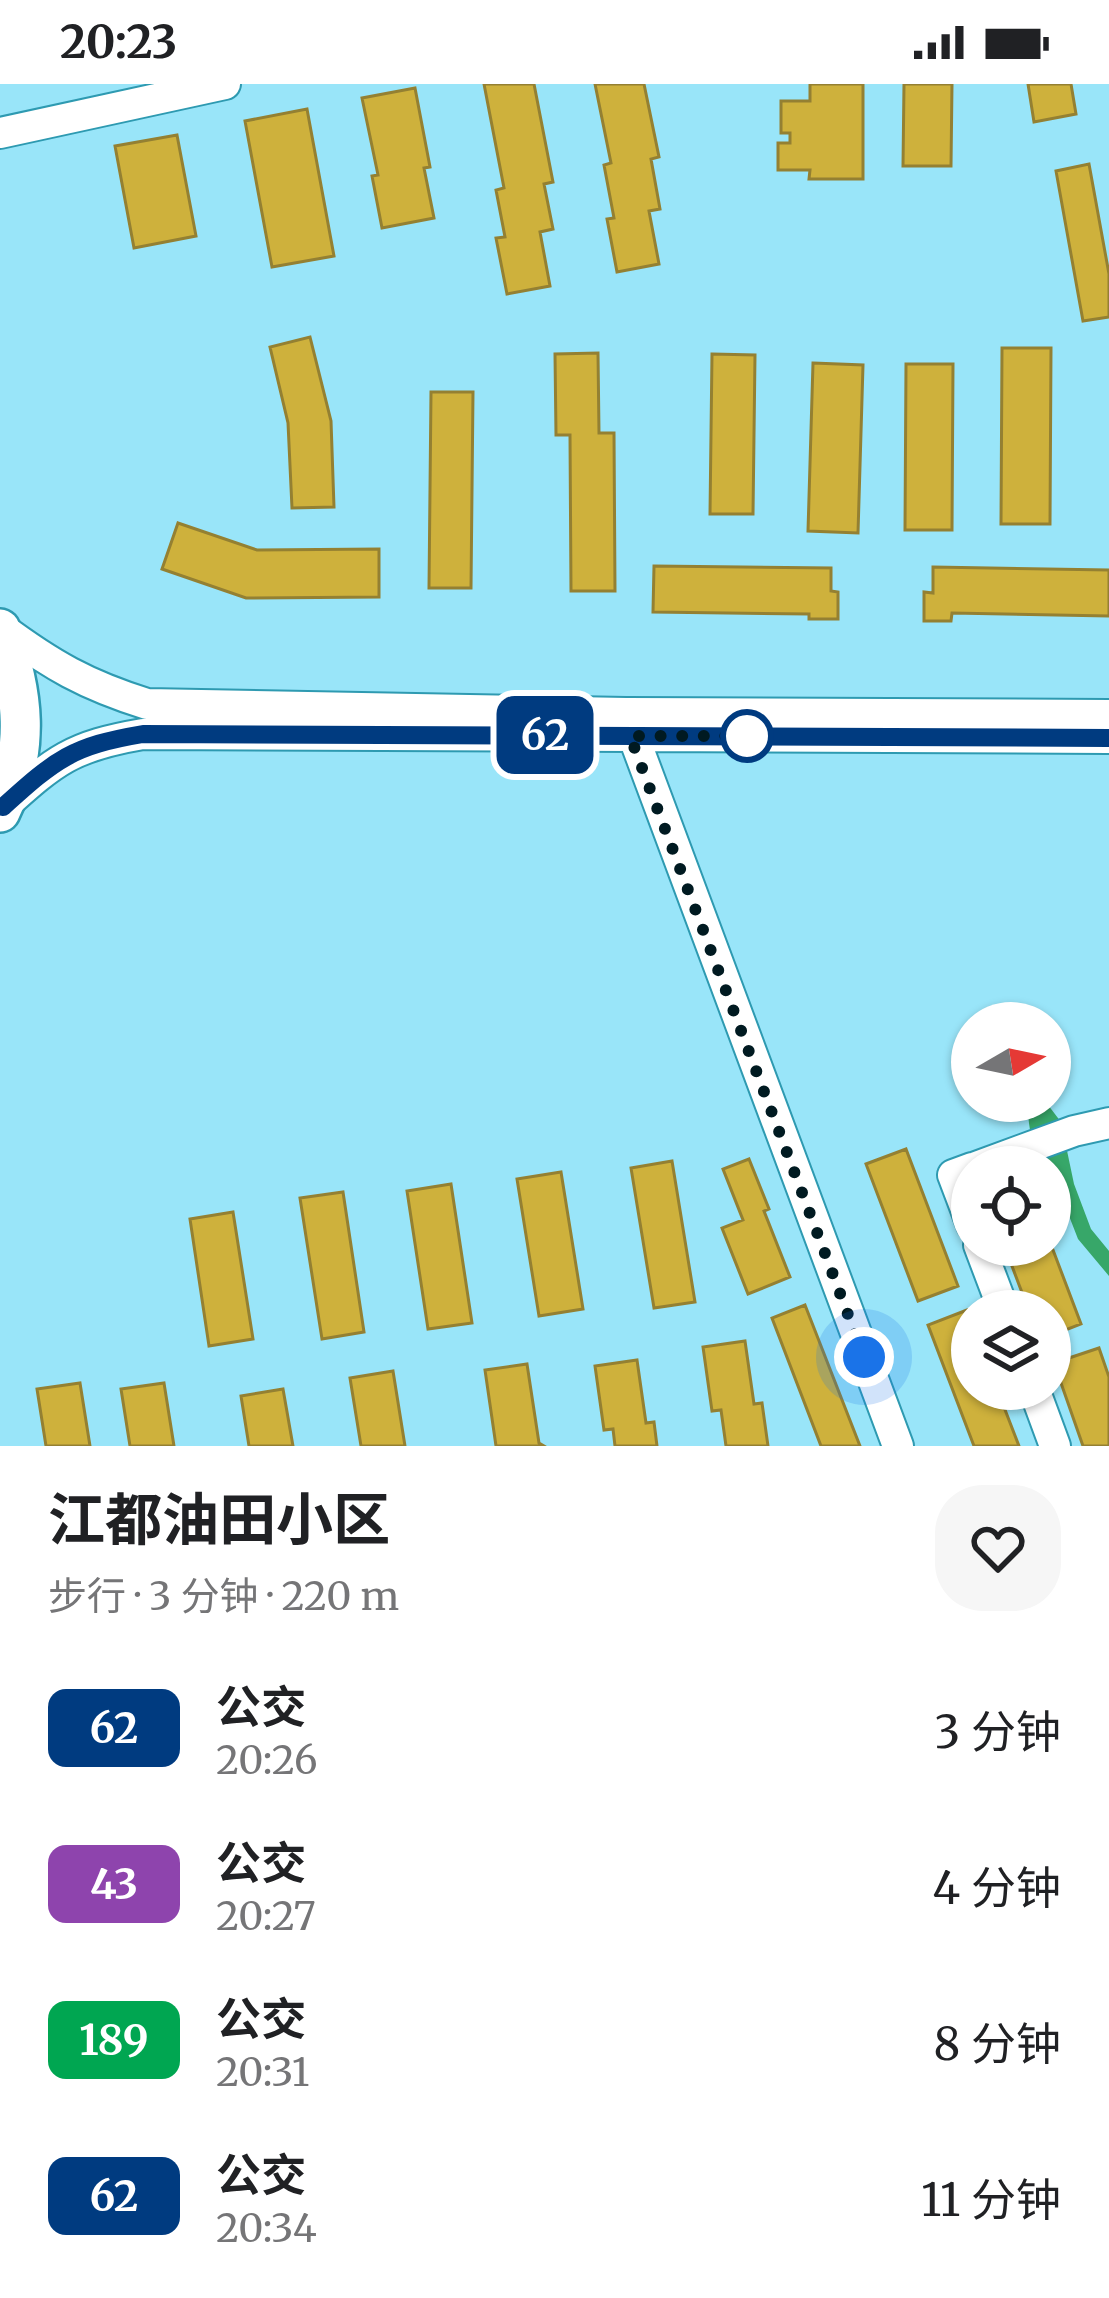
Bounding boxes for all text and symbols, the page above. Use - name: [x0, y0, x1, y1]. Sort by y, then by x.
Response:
- text: 20:23: [60, 14, 177, 70]
- line badge: 62: [491, 696, 599, 774]
- text: 62: [520, 709, 570, 761]
- unlabelled marker: [722, 711, 772, 761]
- north arrow: [951, 1002, 1071, 1122]
- map controls: [951, 1002, 1071, 1410]
- button: locate: [951, 1146, 1071, 1266]
- button: layers: [951, 1290, 1071, 1410]
- your location: [834, 1327, 894, 1387]
- text: 江都油田小区: [48, 1484, 390, 1556]
- button: heart: [935, 1485, 1061, 1611]
- text: 步行 · 3 分钟 · 220 m: [48, 1572, 399, 1621]
- text: 公交: [216, 1679, 306, 1735]
- text: 62: [89, 1702, 139, 1754]
- text: 3 分钟: [935, 1704, 1061, 1760]
- text: 20:26: [216, 1736, 318, 1785]
- text: 公交: [216, 1835, 306, 1891]
- text: 43: [90, 1858, 138, 1910]
- text: 4 分钟: [933, 1860, 1061, 1916]
- text: 20:27: [216, 1892, 316, 1941]
- text: 公交: [216, 1991, 306, 2047]
- text: 189: [79, 2014, 149, 2066]
- text: 8 分钟: [934, 2016, 1061, 2072]
- text: 20:31: [216, 2048, 309, 2097]
- text: 公交: [216, 2147, 306, 2203]
- text: 62: [89, 2170, 139, 2222]
- text: 11 分钟: [921, 2172, 1061, 2228]
- text: 20:34: [216, 2204, 317, 2253]

